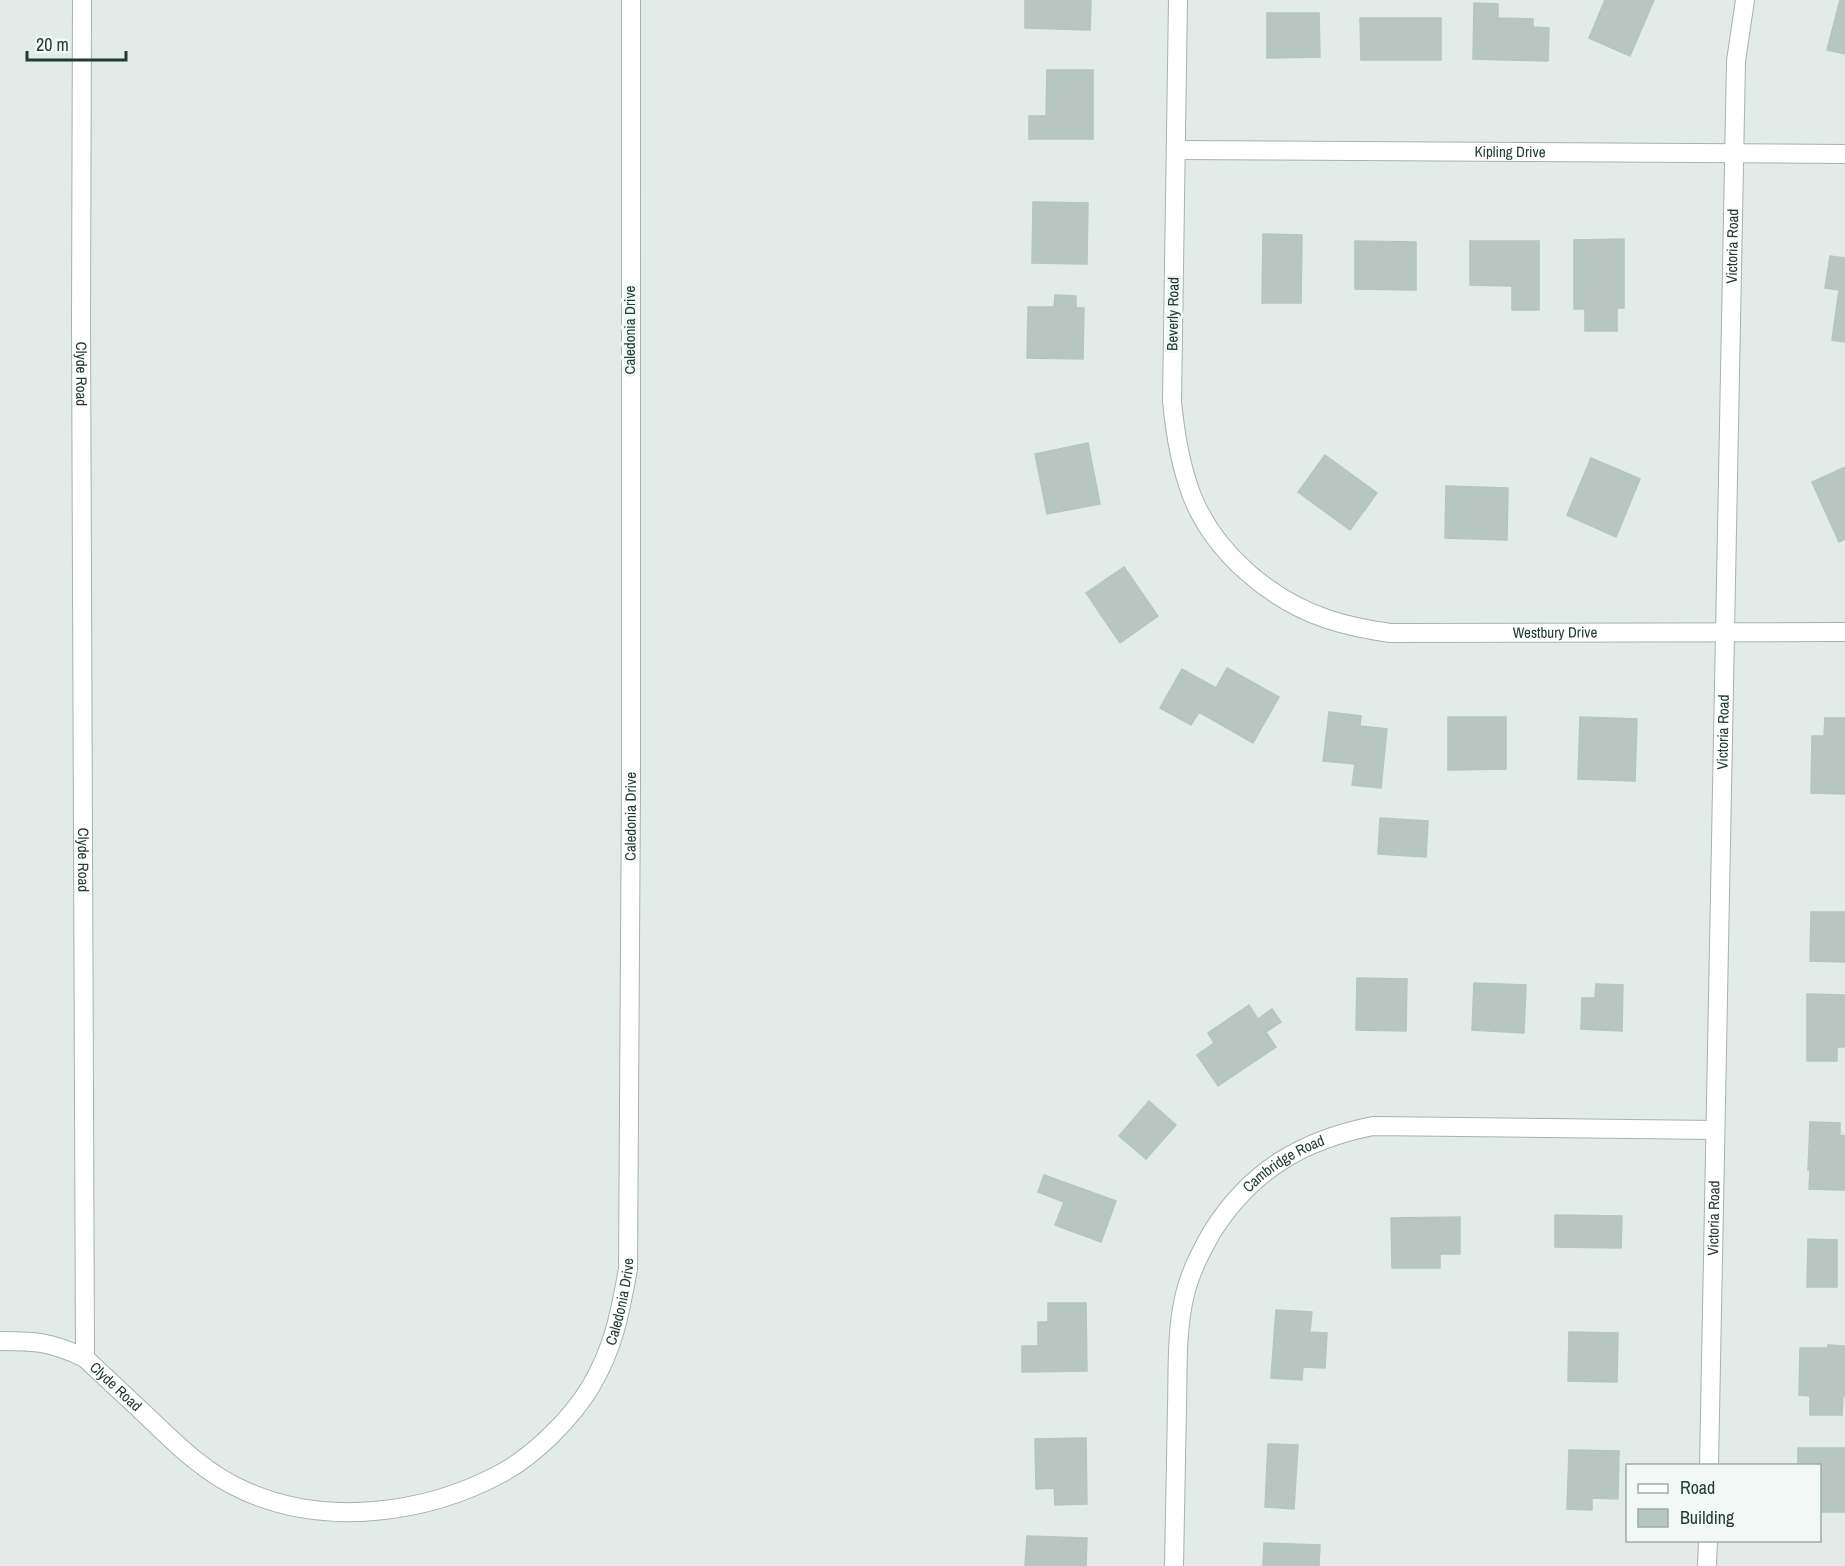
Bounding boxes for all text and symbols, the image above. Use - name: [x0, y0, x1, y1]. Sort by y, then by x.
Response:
- scale bar: [27, 24, 126, 62]
- text: 20 m: [36, 32, 69, 57]
- street label: Kipling Drive: [1474, 141, 1546, 162]
- street label: Victoria Road: [1721, 208, 1743, 284]
- street label: Beverly Road: [1161, 277, 1184, 351]
- street label: Caledonia Drive: [619, 285, 640, 374]
- street label: Clyde Road: [71, 342, 92, 406]
- street label: Westbury Drive: [1513, 622, 1597, 643]
- street label: Victoria Road: [1711, 694, 1734, 770]
- street label: Caledonia Drive: [620, 772, 641, 861]
- street label: Clyde Road: [73, 828, 94, 892]
- street label: Cambridge Road: [1238, 1130, 1327, 1197]
- street label: Victoria Road: [1702, 1180, 1724, 1256]
- street label: Caledonia Drive: [600, 1258, 638, 1348]
- street label: Clyde Road: [85, 1357, 147, 1416]
- legend: [1626, 1464, 1821, 1542]
- text: Road: [1680, 1475, 1715, 1500]
- text: Building: [1680, 1505, 1735, 1530]

